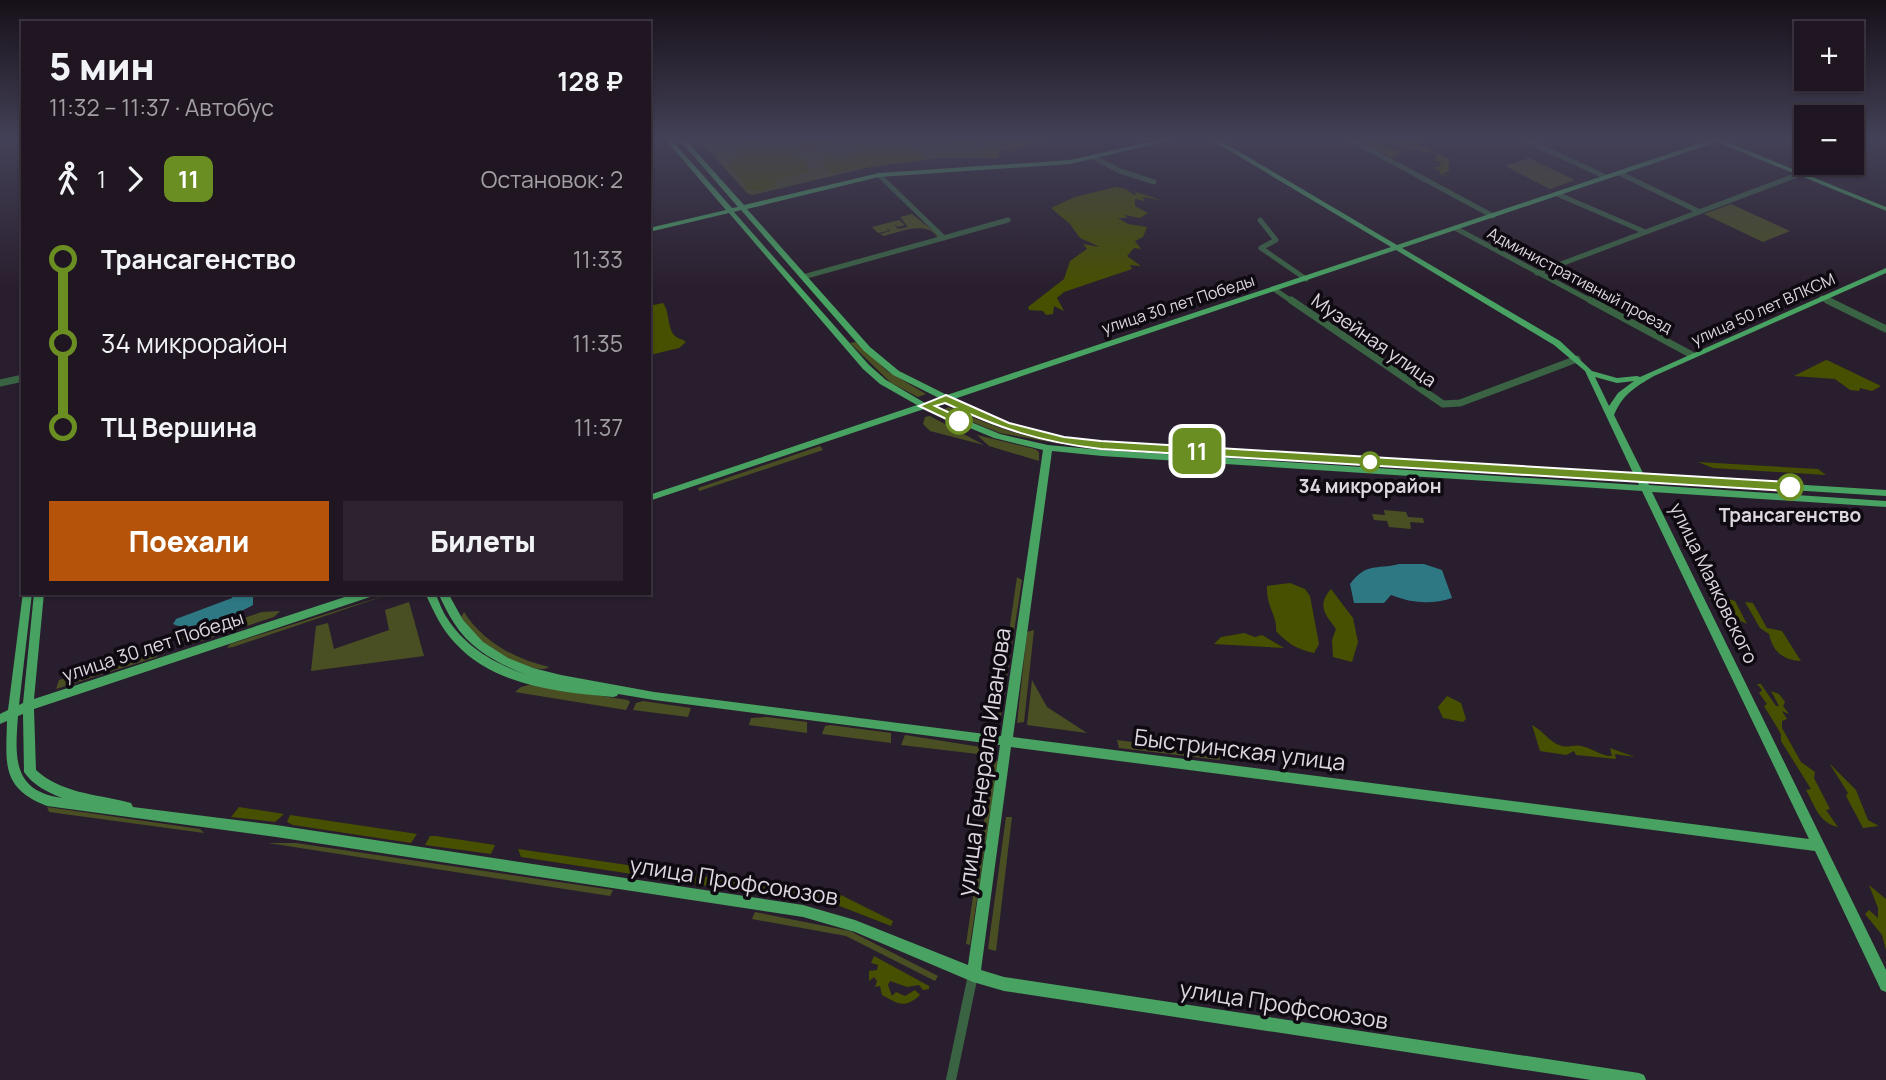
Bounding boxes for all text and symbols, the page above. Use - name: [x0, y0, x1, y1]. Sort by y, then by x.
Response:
- map controls: [1794, 21, 1864, 175]
- button: +: [1794, 21, 1864, 91]
- text: 5 мин: [49, 39, 155, 91]
- text: 128 ₽: [557, 63, 623, 99]
- text: 11:32 – 11:37 · Автобус: [49, 91, 274, 123]
- button: −: [1794, 105, 1864, 175]
- icon: walk: [49, 160, 87, 198]
- icon: forward: [116, 160, 154, 198]
- text: 11: [178, 162, 199, 195]
- text: 1: [97, 163, 106, 195]
- text: Остановок: 2: [481, 163, 623, 195]
- street label: Административный проезд: [1484, 222, 1677, 338]
- text: Трансагенство: [101, 241, 296, 277]
- text: 11:33: [573, 243, 623, 275]
- street label: улица 50 лет ВЛКСМ: [1688, 267, 1838, 351]
- street label: улица 30 лет Победы: [1099, 269, 1257, 339]
- street label: Музейная улица: [1306, 287, 1442, 393]
- text: 34 микрорайон: [101, 325, 288, 361]
- text: 11:35: [572, 327, 623, 359]
- unlabelled marker: [946, 408, 972, 434]
- text: ТЦ Вершина: [101, 409, 257, 445]
- text: 11:37: [574, 411, 623, 443]
- line badge: 11: [1166, 428, 1228, 474]
- text: 11: [1186, 434, 1208, 467]
- marker: 34 микрорайон: [1360, 452, 1380, 472]
- place label: 34 микрорайон: [1298, 473, 1442, 499]
- marker: Трансагенство: [1777, 474, 1803, 500]
- street label: улица Маяковского: [1664, 498, 1764, 668]
- button: Поехали: [49, 501, 329, 581]
- button: Билеты: [343, 501, 623, 581]
- place label: Трансагенство: [1719, 502, 1861, 528]
- street label: улица 30 лет Победы: [59, 604, 247, 688]
- street label: улица Генерала Иванова: [948, 626, 1018, 898]
- street label: Быстринская улица: [1132, 720, 1348, 778]
- street label: улица Профсоюзов: [627, 848, 841, 912]
- street label: улица Профсоюзов: [1177, 972, 1391, 1036]

